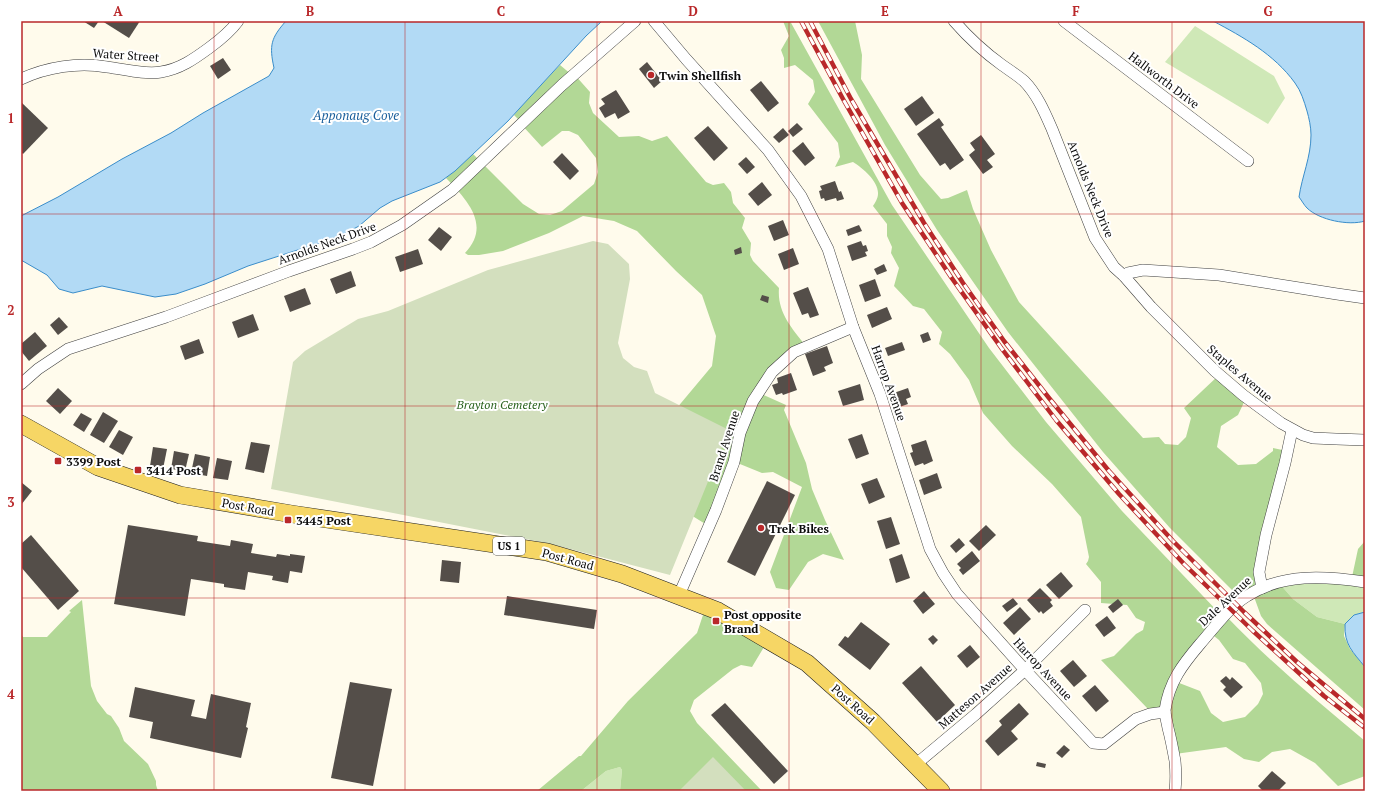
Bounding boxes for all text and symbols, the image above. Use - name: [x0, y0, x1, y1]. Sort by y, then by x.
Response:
- text: A: [113, 2, 123, 20]
- text: B: [306, 2, 314, 20]
- text: C: [497, 2, 505, 20]
- text: D: [688, 2, 698, 20]
- text: E: [881, 2, 889, 20]
- text: F: [1072, 2, 1080, 20]
- text: G: [1263, 2, 1273, 20]
- street label: Water Street: [92, 45, 160, 65]
- street label: Hallworth Drive: [1126, 48, 1202, 112]
- place label: Twin Shellfish: [659, 68, 741, 83]
- marker: Twin Shellfish: [646, 70, 656, 80]
- water label: Apponaug Cove: [312, 106, 399, 124]
- text: 1: [7, 109, 15, 127]
- street label: Arnolds Neck Drive: [1065, 138, 1117, 240]
- street label: Arnolds Neck Drive: [276, 218, 378, 268]
- text: 2: [7, 301, 15, 319]
- street label: Staples Avenue: [1204, 341, 1276, 405]
- street label: Harrop Avenue: [868, 343, 910, 423]
- park label: Brayton Cemetery: [456, 397, 548, 412]
- street label: Brand Avenue: [705, 409, 743, 483]
- place label: 3399 Post: [66, 454, 121, 469]
- marker: 3399 Post: [53, 456, 63, 466]
- place label: 3414 Post: [146, 463, 201, 478]
- marker: 3414 Post: [133, 465, 143, 475]
- text: 3: [7, 493, 15, 511]
- street label: Post Road: [221, 495, 276, 519]
- place label: 3445 Post: [296, 513, 351, 528]
- marker: 3445 Post: [283, 515, 293, 525]
- place label: Trek Bikes: [769, 521, 830, 536]
- marker: Trek Bikes: [756, 523, 766, 533]
- road number: US 1: [493, 537, 525, 555]
- street label: Post Road: [541, 545, 596, 573]
- street label: Dale Avenue: [1196, 573, 1254, 629]
- place label: Post opposite Brand: [724, 607, 802, 636]
- marker: Post opposite Brand: [711, 616, 721, 626]
- street label: Harrop Avenue: [1010, 635, 1076, 703]
- street label: Matteson Avenue: [935, 660, 1015, 732]
- street label: Post Road: [828, 681, 878, 727]
- text: 4: [7, 685, 15, 703]

